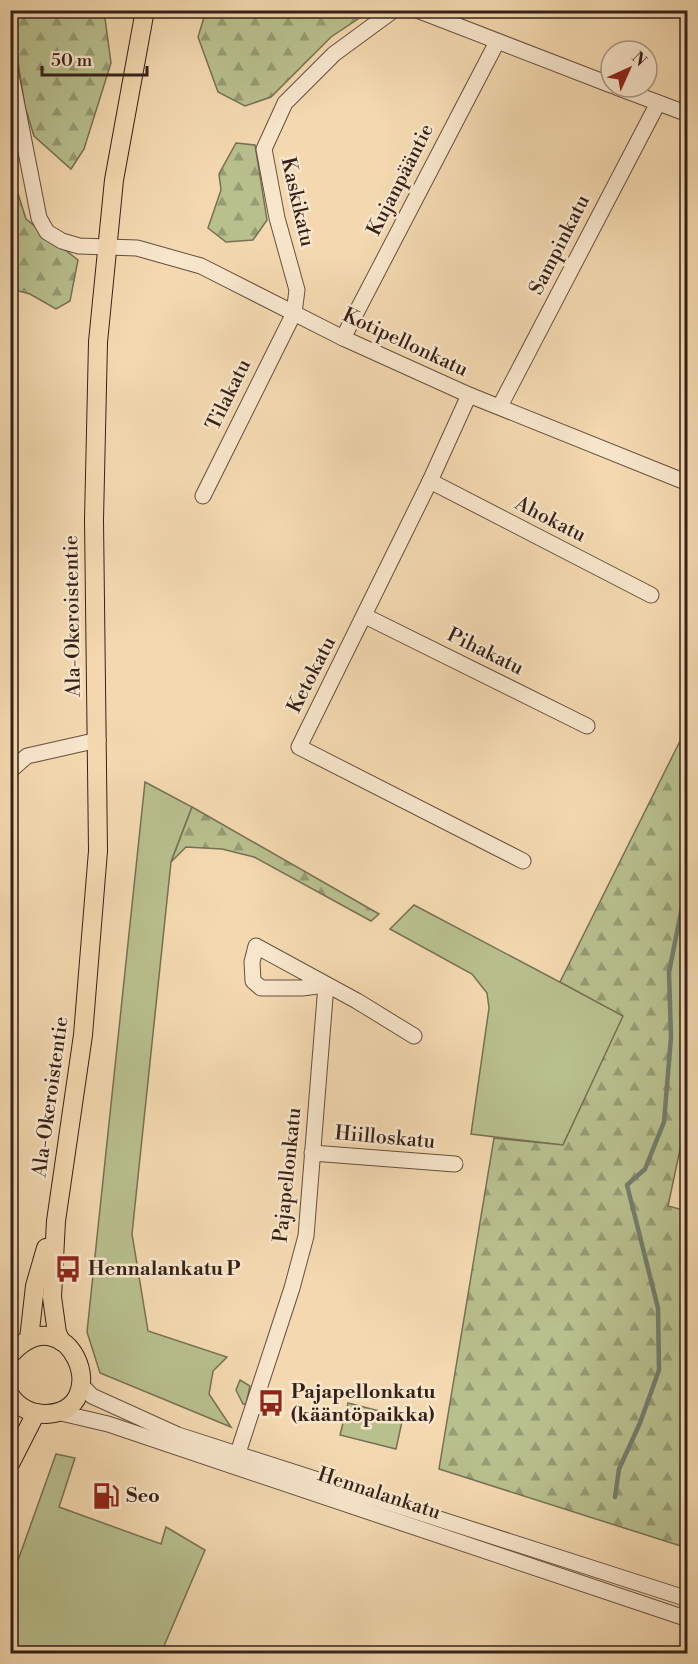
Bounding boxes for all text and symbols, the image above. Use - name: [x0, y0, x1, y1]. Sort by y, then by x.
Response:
- scale bar: [42, 39, 147, 77]
- north arrow: [599, 39, 659, 99]
- text: N: [627, 48, 651, 71]
- text: 50 m: [51, 49, 93, 72]
- street label: Kujanpääntie: [362, 120, 440, 240]
- street label: Kaskikatu: [275, 155, 320, 250]
- street label: Sampinkatu: [524, 190, 596, 299]
- street label: Kotipellonkatu: [338, 303, 472, 383]
- street label: Tilakatu: [201, 355, 257, 435]
- street label: Ahokatu: [509, 491, 590, 549]
- street label: Ala-Okeroistentie: [59, 535, 87, 698]
- street label: Pihakatu: [443, 623, 528, 681]
- street label: Ketokatu: [282, 632, 342, 717]
- street label: Ala-Okeroistentie: [27, 1015, 75, 1180]
- street label: Pajapellonkatu: [268, 1106, 308, 1244]
- street label: Hiilloskatu: [334, 1121, 437, 1155]
- bus stop icon: Hennalankatu P: [53, 1254, 83, 1284]
- place label: Hennalankatu P: [88, 1257, 240, 1282]
- place label: Pajapellonkatu (kääntöpaikka): [291, 1380, 436, 1428]
- bus stop icon: Pajapellonkatu (kääntöpaikka): [256, 1388, 286, 1418]
- street label: Hennalankatu: [314, 1462, 444, 1526]
- fuel station icon: Seo: [91, 1481, 121, 1511]
- place label: Seo: [126, 1484, 160, 1509]

